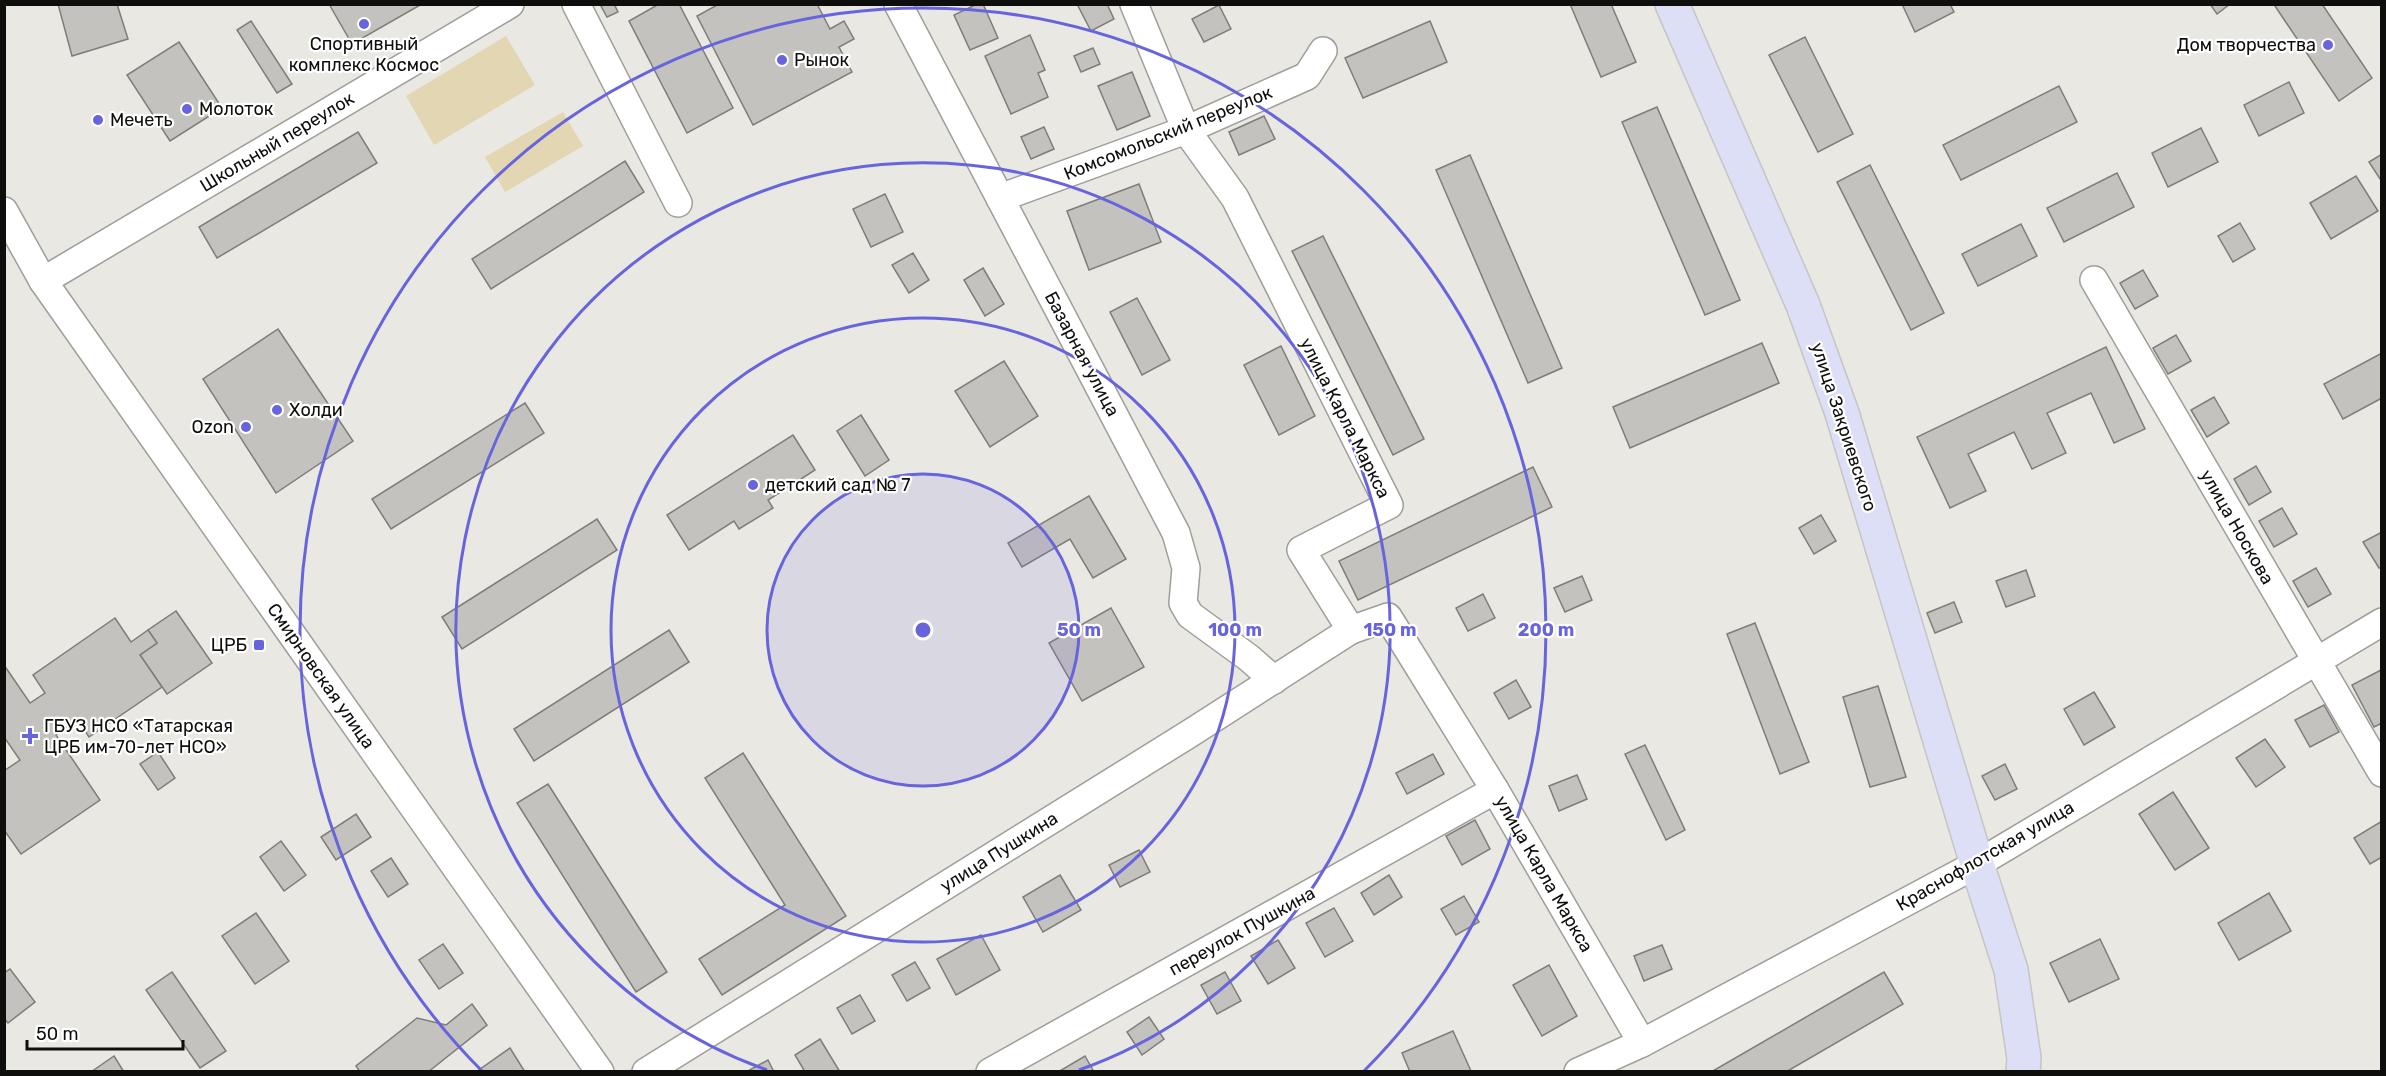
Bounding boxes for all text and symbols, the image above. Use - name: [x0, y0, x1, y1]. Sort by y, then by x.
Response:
- marker: Спортивный комплекс Космос: [357, 17, 371, 31]
- place label: Спортивный комплекс Космос: [289, 33, 439, 76]
- place label: Дом творчества: [2177, 34, 2316, 56]
- marker: Дом творчества: [2321, 38, 2335, 52]
- place label: Рынок: [794, 49, 850, 71]
- marker: Рынок: [775, 53, 789, 67]
- street label: Комсомольский переулок: [1061, 81, 1276, 185]
- street label: Школьный переулок: [196, 87, 358, 197]
- place label: Молоток: [199, 98, 274, 120]
- marker: Молоток: [180, 102, 194, 116]
- place label: Мечеть: [110, 109, 173, 131]
- marker: Мечеть: [91, 113, 105, 127]
- street label: Базарная улица: [1040, 288, 1124, 420]
- street label: улица Карла Маркса: [1295, 334, 1395, 502]
- street label: улица Закриевского: [1806, 340, 1882, 514]
- place label: Холди: [289, 399, 343, 421]
- marker: Холди: [270, 403, 284, 417]
- place label: Ozon: [192, 416, 234, 438]
- marker: Ozon: [239, 420, 253, 434]
- street label: улица Носкова: [2195, 466, 2279, 588]
- place label: детский сад № 7: [765, 474, 911, 496]
- marker: детский сад № 7: [746, 478, 760, 492]
- street label: Смирновская улица: [262, 599, 380, 753]
- text: 50 m: [1057, 619, 1101, 641]
- text: 100 m: [1208, 619, 1262, 641]
- text: 150 m: [1363, 619, 1417, 641]
- text: 200 m: [1518, 619, 1574, 641]
- centre of rings: [913, 620, 933, 640]
- place label: ЦРБ: [211, 634, 247, 656]
- marker: ЦРБ: [252, 638, 266, 652]
- place label: ГБУЗ НСО «Татарская ЦРБ им-70-лет НСО»: [44, 715, 233, 758]
- marker: ГБУЗ НСО «Татарская ЦРБ им-70-лет НСО»: [21, 727, 39, 745]
- street label: улица Карла Маркса: [1490, 792, 1598, 956]
- street label: Краснофлотская улица: [1892, 796, 2078, 916]
- street label: улица Пушкина: [936, 807, 1062, 897]
- street label: переулок Пушкина: [1165, 882, 1319, 980]
- scale bar: [27, 1013, 183, 1051]
- text: 50 m: [36, 1023, 79, 1045]

